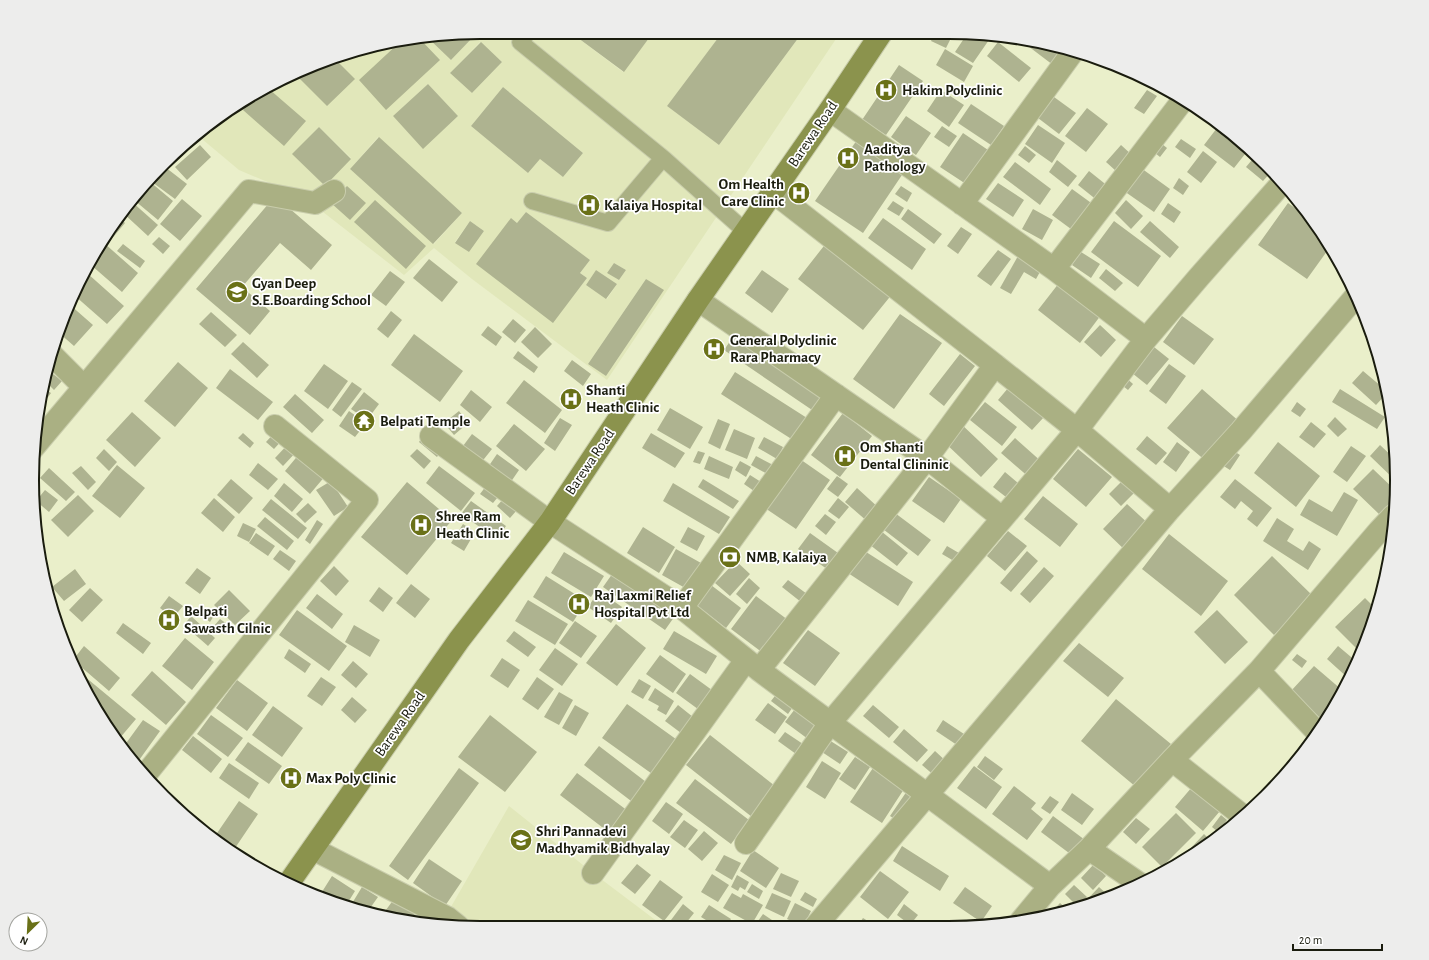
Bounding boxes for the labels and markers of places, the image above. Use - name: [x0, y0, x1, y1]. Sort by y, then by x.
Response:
- hospital icon: Hakim Polyclinic: [873, 77, 899, 103]
- place label: Hakim Polyclinic: [902, 83, 1002, 98]
- place label: Aaditya Pathology: [864, 142, 926, 174]
- hospital icon: Aaditya Pathology: [835, 145, 861, 171]
- place label: Om Health Care Clinic: [719, 177, 784, 209]
- hospital icon: Om Health Care Clinic: [786, 180, 812, 206]
- hospital icon: Kalaiya Hospital: [576, 192, 602, 218]
- place label: Kalaiya Hospital: [604, 198, 702, 213]
- place label: Gyan Deep S.E.Boarding School: [252, 276, 371, 308]
- school or university icon: Gyan Deep S.E.Boarding School: [224, 279, 250, 305]
- place label: General Polyclinic Rara Pharmacy: [730, 333, 836, 365]
- hospital icon: General Polyclinic Rara Pharmacy: [701, 336, 727, 362]
- place label: Shanti Heath Clinic: [586, 383, 659, 415]
- hospital icon: Shanti Heath Clinic: [558, 386, 584, 412]
- temple icon: Belpati Temple: [351, 408, 377, 434]
- place label: Belpati Temple: [380, 414, 470, 429]
- place label: Om Shanti Dental Clininic: [860, 440, 949, 472]
- hospital icon: Om Shanti Dental Clininic: [832, 443, 858, 469]
- place label: Shree Ram Heath Clinic: [436, 509, 509, 541]
- hospital icon: Shree Ram Heath Clinic: [408, 512, 434, 538]
- bank icon: NMB, Kalaiya: [717, 544, 743, 570]
- place label: NMB, Kalaiya: [746, 550, 827, 565]
- place label: Raj Laxmi Relief Hospital Pvt Ltd: [594, 588, 692, 620]
- hospital icon: Raj Laxmi Relief Hospital Pvt Ltd: [566, 591, 592, 617]
- place label: Belpati Sawasth Cilnic: [184, 604, 270, 636]
- hospital icon: Belpati Sawasth Cilnic: [156, 607, 182, 633]
- hospital icon: Max Poly Clinic: [278, 765, 304, 791]
- place label: Max Poly Clinic: [306, 771, 396, 786]
- place label: Shri Pannadevi Madhyamik Bidhyalay: [536, 824, 670, 856]
- school or university icon: Shri Pannadevi Madhyamik Bidhyalay: [508, 827, 534, 853]

